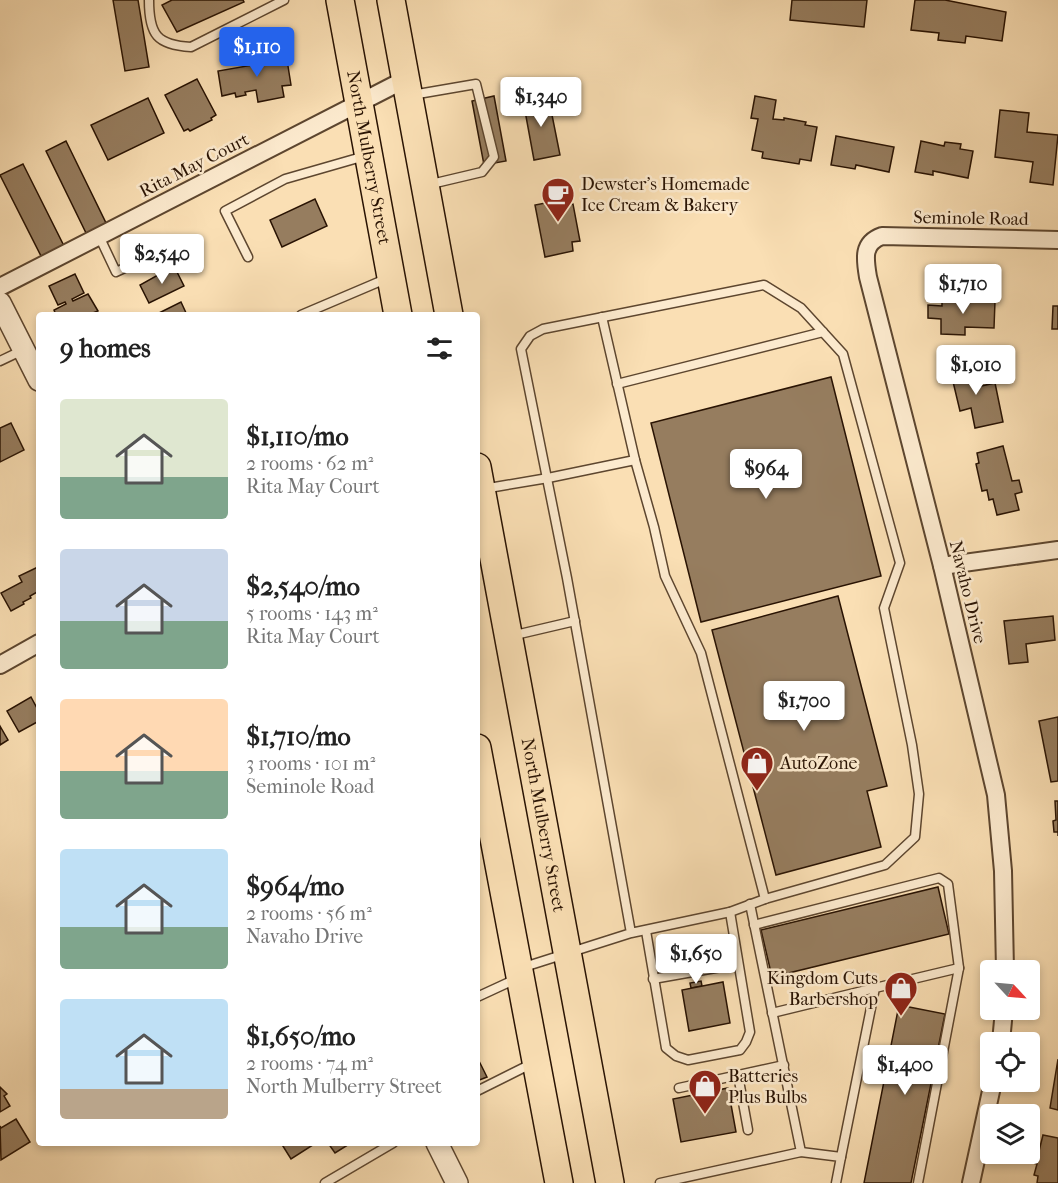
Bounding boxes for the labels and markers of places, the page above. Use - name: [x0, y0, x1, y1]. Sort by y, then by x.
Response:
- pin: $1,110: [208, 27, 306, 78]
- pin: $1,340: [492, 77, 590, 128]
- place label: Dewster's Homemade Ice Cream & Bakery: [581, 174, 750, 216]
- cafe icon: Dewster's Homemade Ice Cream & Bakery: [540, 176, 576, 223]
- pin: $2,540: [113, 234, 211, 285]
- pin: $1,710: [914, 264, 1012, 315]
- pin: $1,010: [927, 345, 1025, 396]
- pin: $964: [730, 449, 802, 500]
- pin: $1,700: [755, 681, 853, 732]
- shop icon: AutoZone: [739, 745, 775, 792]
- place label: AutoZone: [779, 753, 857, 774]
- pin: $1,650: [647, 934, 745, 985]
- place label: Kingdom Cuts Barbershop: [767, 968, 878, 1010]
- shop icon: Kingdom Cuts Barbershop: [883, 970, 919, 1017]
- pin: $1,400: [856, 1045, 954, 1096]
- place label: Batteries Plus Bulbs: [728, 1066, 808, 1108]
- shop icon: Batteries Plus Bulbs: [687, 1068, 723, 1115]

